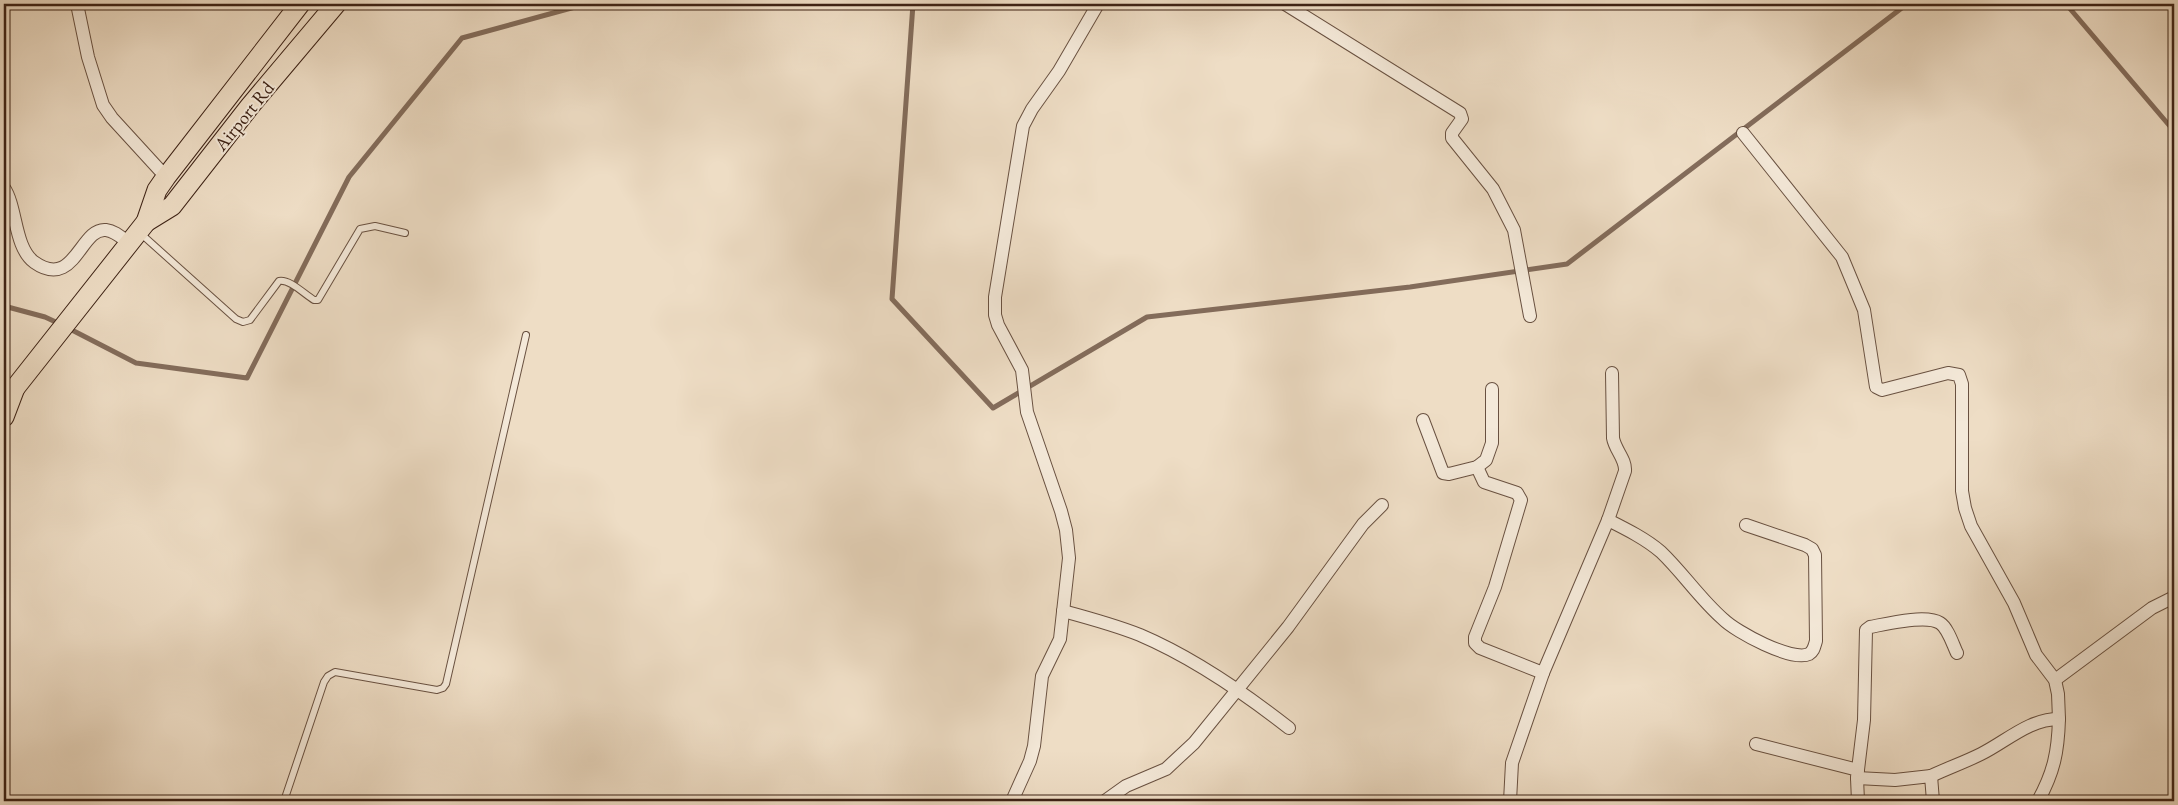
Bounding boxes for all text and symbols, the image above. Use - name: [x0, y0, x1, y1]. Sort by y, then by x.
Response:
- street label: Airport Rd: [208, 76, 280, 157]

